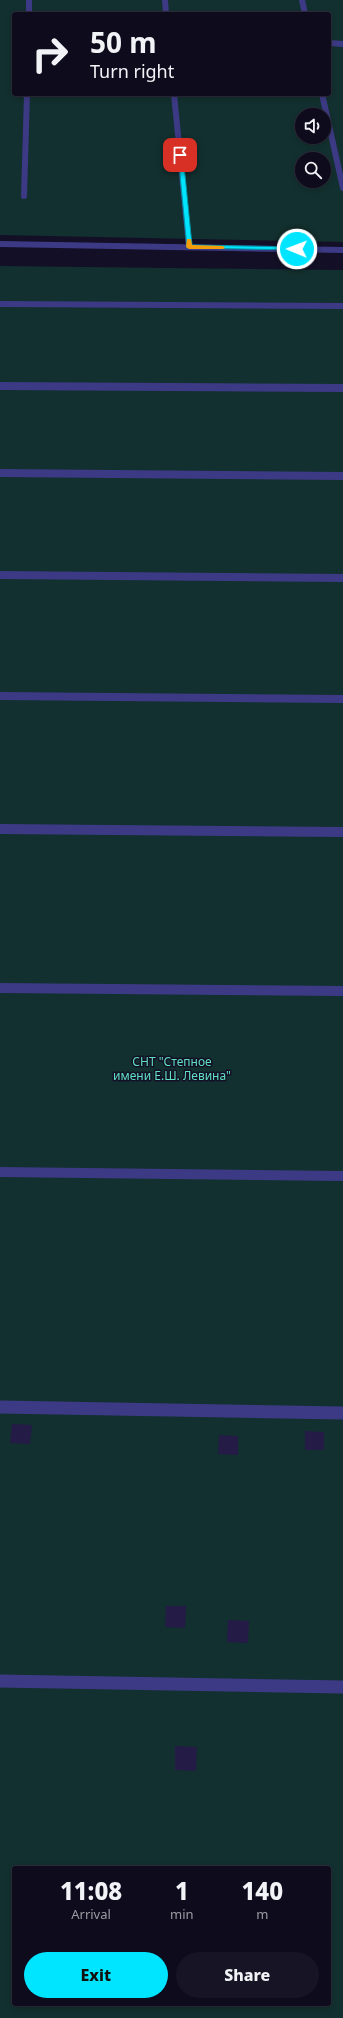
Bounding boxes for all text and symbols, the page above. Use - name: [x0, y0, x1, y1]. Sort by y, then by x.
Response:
- text: 50 m: [90, 23, 157, 61]
- icon: right: [24, 28, 76, 80]
- text: Turn right: [90, 59, 174, 83]
- map controls: [295, 108, 331, 188]
- button: sound: [295, 108, 331, 144]
- pin: [163, 138, 197, 172]
- icon: arrive: [169, 144, 191, 166]
- button: search: [295, 152, 331, 188]
- position arrow: [276, 228, 318, 270]
- park label: СНТ "Степное имени Е.Ш. Левина": [113, 1053, 231, 1084]
- text: 11:08: [60, 1874, 122, 1907]
- text: 1: [175, 1874, 189, 1907]
- text: 140: [242, 1874, 283, 1907]
- text: Arrival: [71, 1905, 111, 1923]
- text: min: [170, 1905, 194, 1923]
- text: m: [256, 1905, 268, 1923]
- button: Exit: [24, 1952, 168, 1998]
- button: Share: [176, 1952, 319, 1998]

